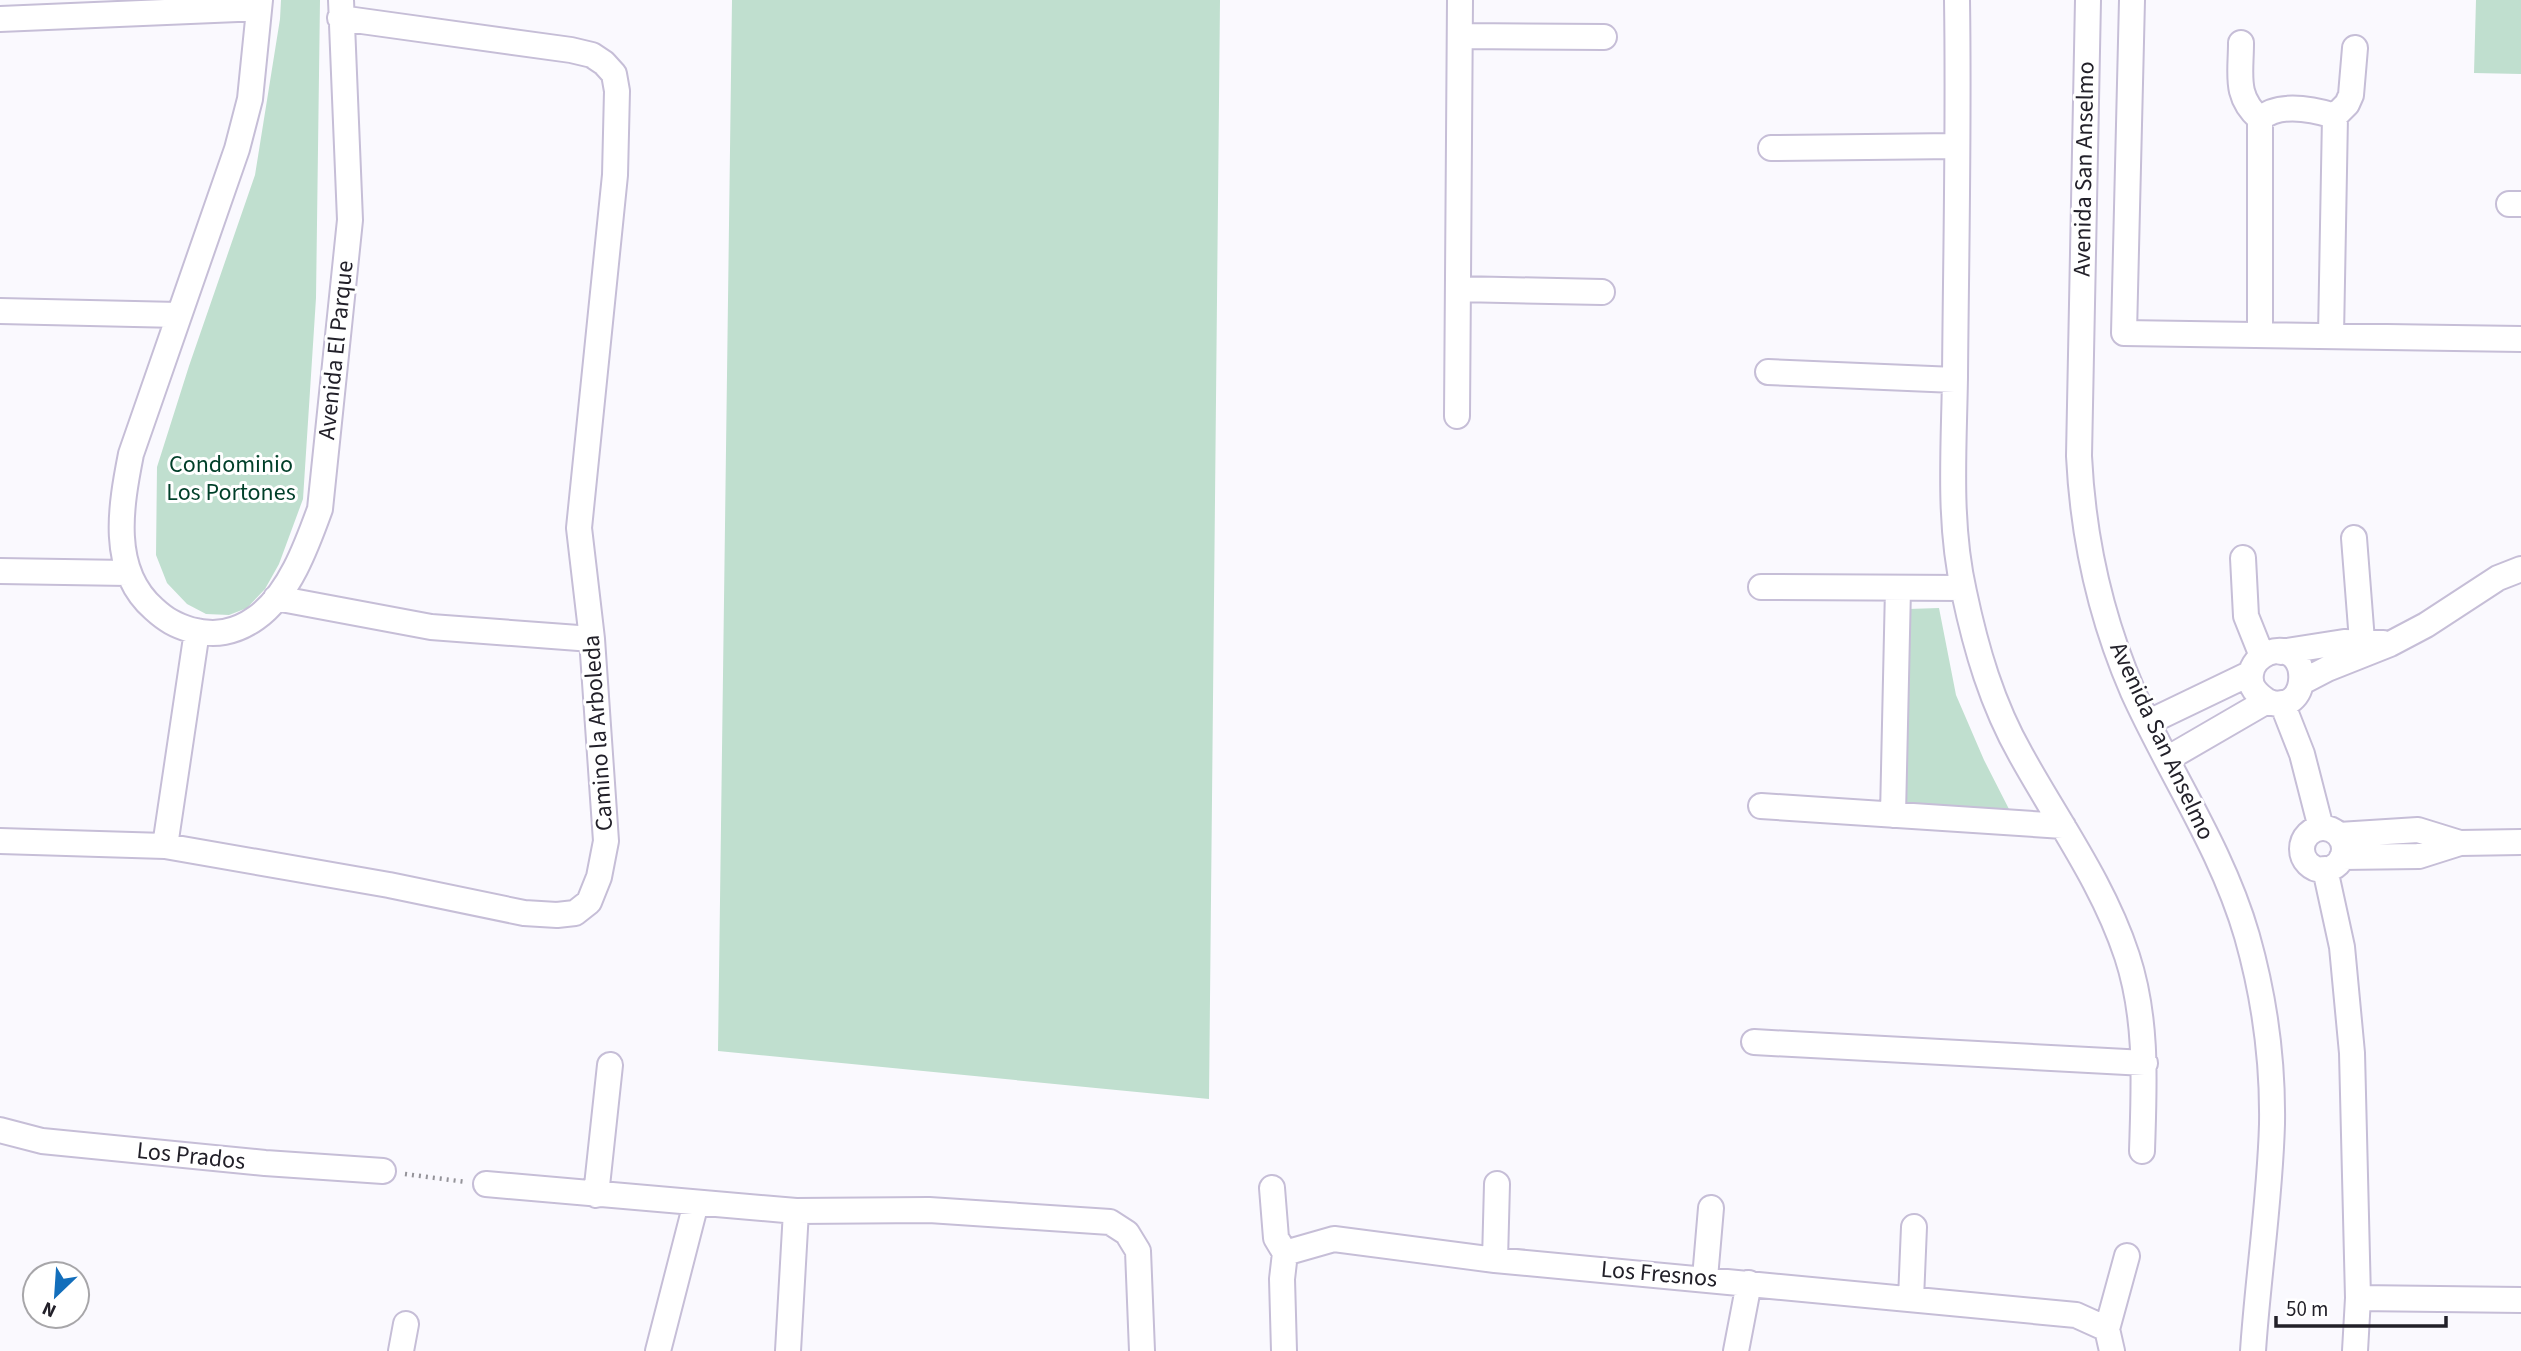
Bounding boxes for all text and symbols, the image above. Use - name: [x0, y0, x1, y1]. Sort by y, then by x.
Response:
- street label: Avenida San Anselmo: [2065, 61, 2103, 277]
- street label: Avenida El Parque: [309, 259, 363, 441]
- park label: Condominio Los Portones: [166, 447, 296, 510]
- street label: Camino la Arboleda: [574, 634, 622, 832]
- street label: Avenida San Anselmo: [2101, 636, 2223, 846]
- street label: Los Prados: [135, 1133, 247, 1179]
- street label: Los Fresnos: [1599, 1251, 1719, 1297]
- north arrow: [21, 1260, 91, 1330]
- scale bar: [2276, 1284, 2446, 1328]
- text: N: [38, 1294, 61, 1324]
- text: 50 m: [2286, 1294, 2328, 1324]

